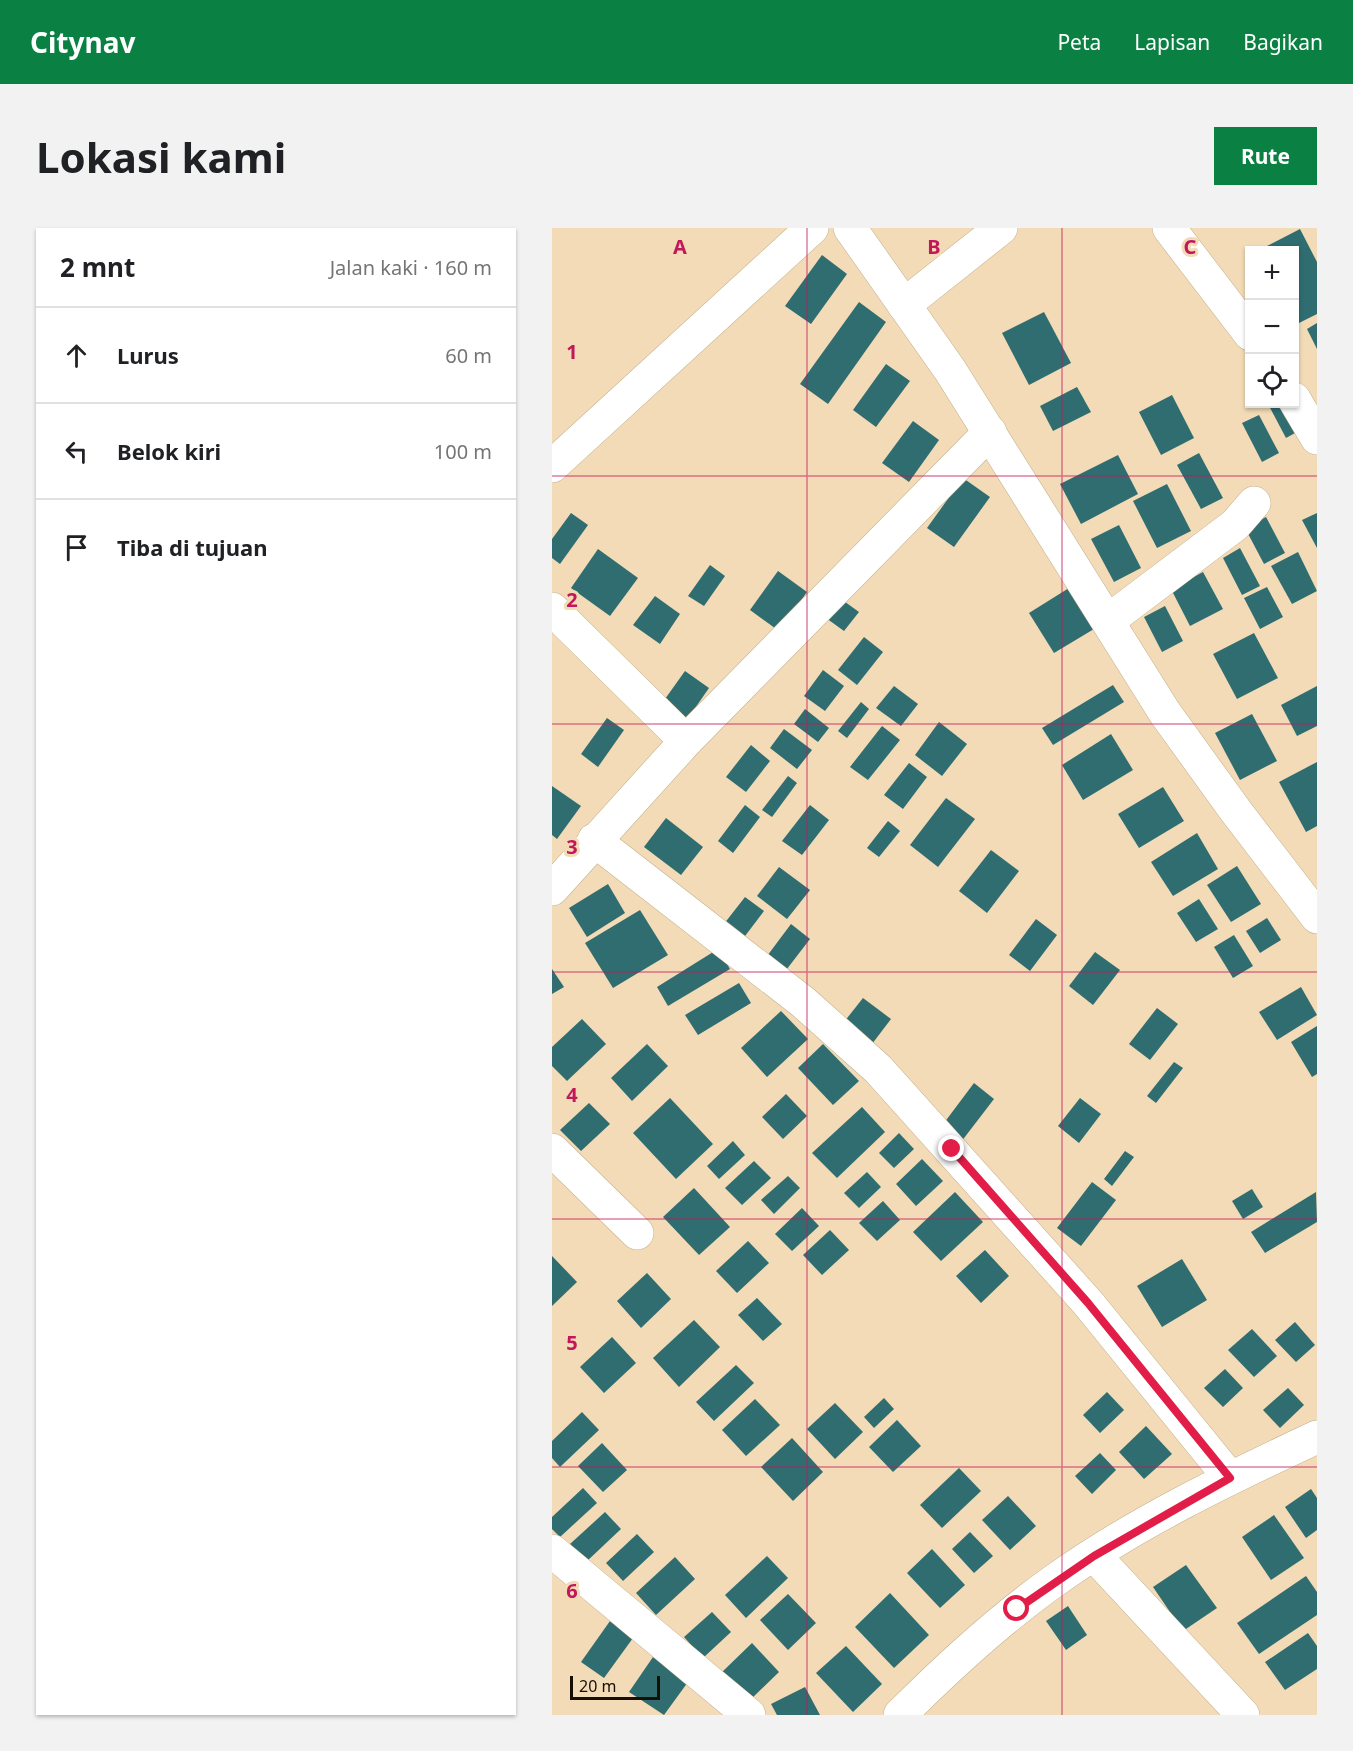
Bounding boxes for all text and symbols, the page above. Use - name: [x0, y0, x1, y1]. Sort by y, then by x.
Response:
- text: Citynav: [30, 23, 135, 61]
- text: Peta: [1057, 28, 1101, 56]
- text: Lapisan: [1134, 28, 1210, 56]
- text: Bagikan: [1243, 28, 1323, 56]
- button: Rute: [1214, 127, 1317, 185]
- text: Lokasi kami: [36, 128, 286, 185]
- text: A: [673, 233, 687, 260]
- text: B: [927, 233, 941, 260]
- text: C: [1184, 233, 1197, 260]
- map controls: [1245, 246, 1299, 408]
- button: +: [1245, 246, 1299, 300]
- text: 2 mnt: [60, 249, 135, 285]
- text: Jalan kaki · 160 m: [330, 254, 492, 281]
- button: −: [1245, 300, 1299, 354]
- text: 1: [566, 338, 578, 365]
- icon: ahead: [60, 339, 93, 372]
- text: Lurus: [117, 340, 179, 370]
- text: 60 m: [445, 342, 492, 369]
- button: locate: [1245, 354, 1299, 408]
- icon: left: [60, 435, 93, 468]
- text: Belok kiri: [117, 436, 221, 466]
- text: 100 m: [434, 438, 492, 465]
- icon: arrive: [60, 531, 93, 564]
- text: Tiba di tujuan: [117, 532, 267, 562]
- text: 2: [566, 586, 578, 613]
- text: 3: [566, 833, 578, 860]
- text: 4: [566, 1081, 578, 1108]
- route end: [938, 1135, 964, 1161]
- text: 5: [566, 1329, 578, 1356]
- text: 6: [566, 1577, 578, 1604]
- route start: [1003, 1595, 1029, 1621]
- scale bar: [570, 1673, 660, 1700]
- text: 20 m: [579, 1675, 616, 1697]

